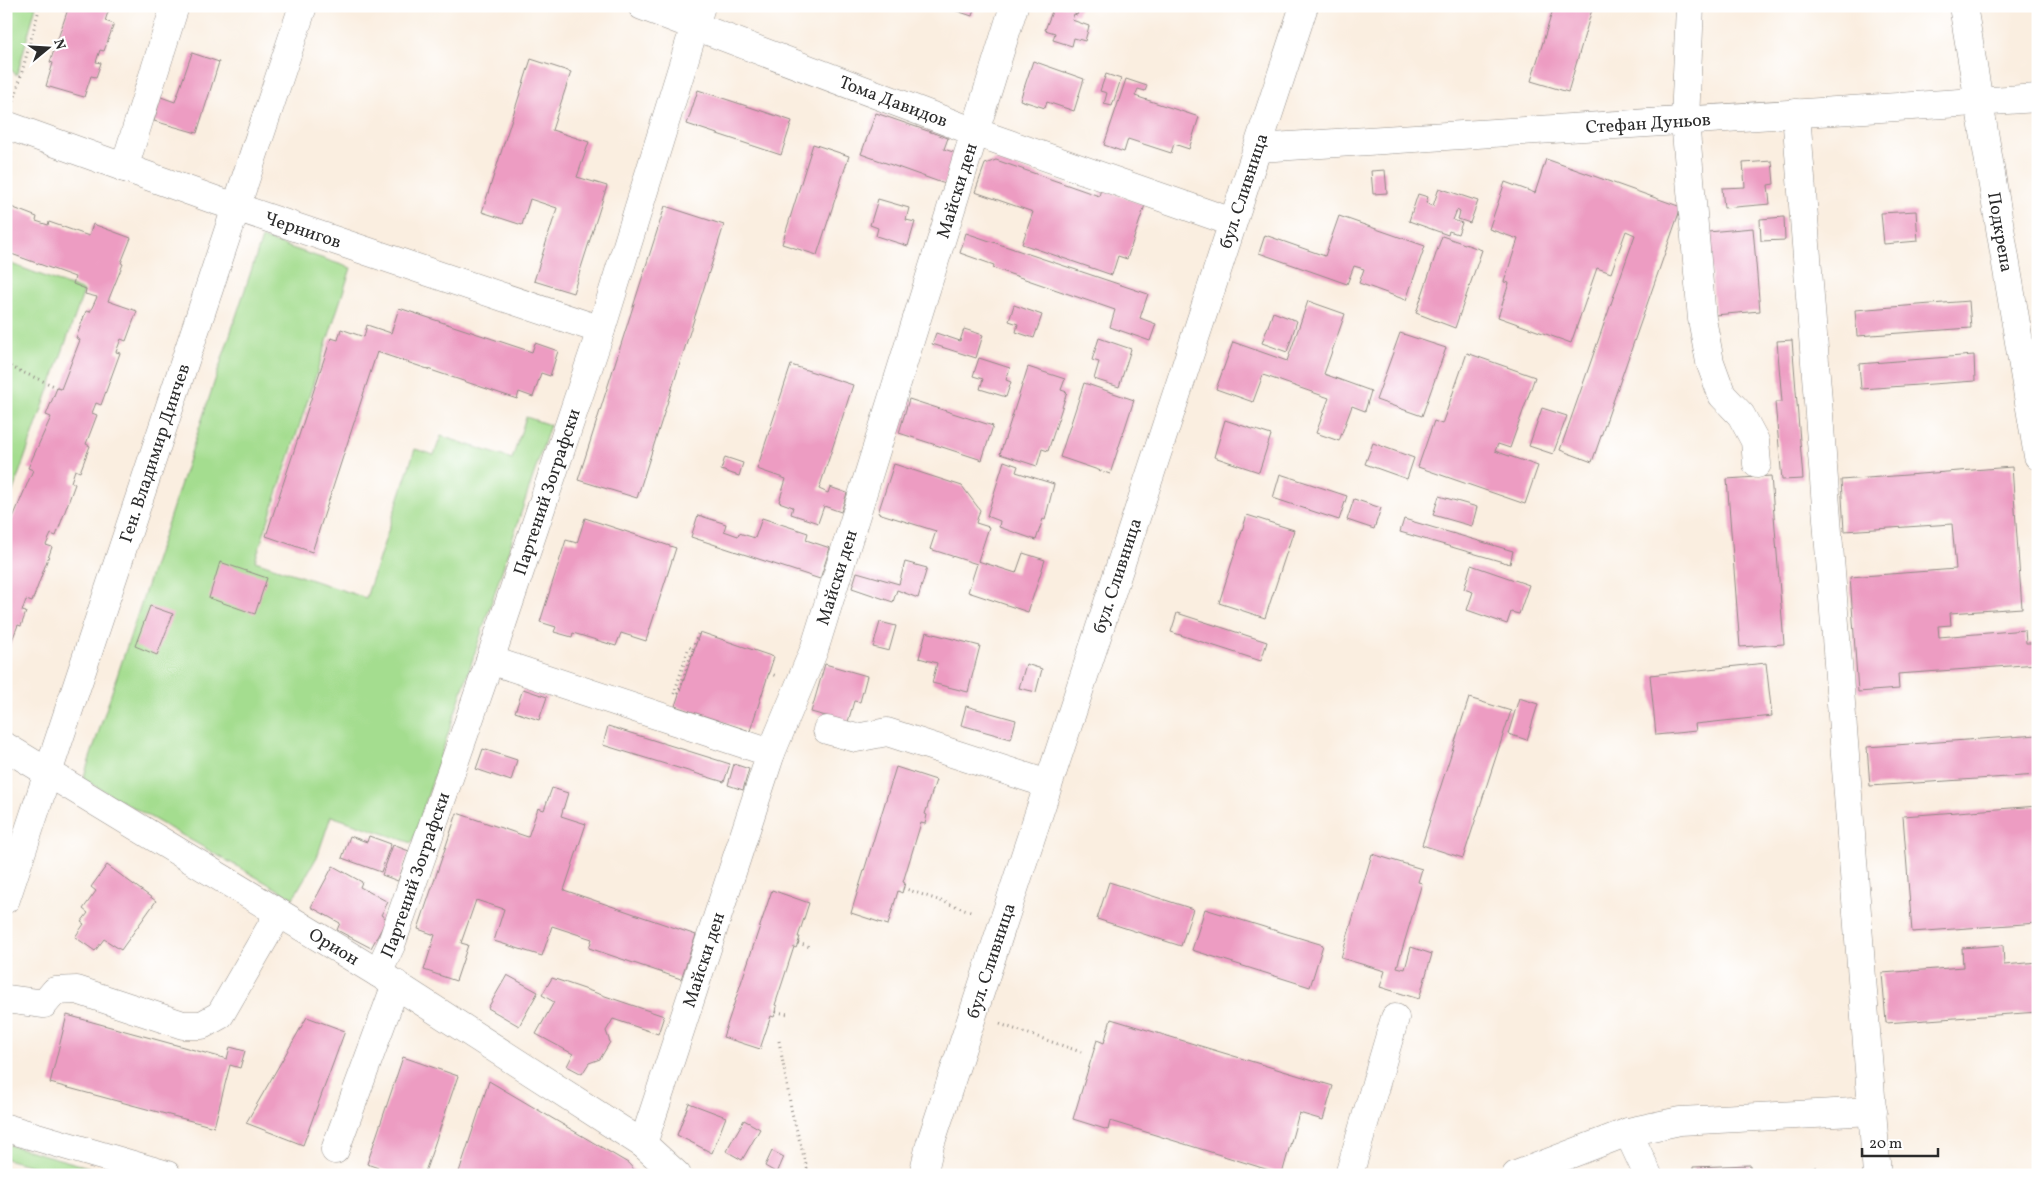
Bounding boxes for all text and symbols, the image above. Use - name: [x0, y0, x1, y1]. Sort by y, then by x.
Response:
- north arrow: [22, 22, 72, 72]
- text: N: [48, 37, 70, 52]
- street label: Тома Давидов: [835, 71, 951, 135]
- street label: Стефан Дуньов: [1585, 108, 1712, 141]
- street label: бул. Сливница: [1214, 130, 1275, 252]
- street label: Майски ден: [932, 140, 985, 242]
- street label: Подкрепа: [1980, 190, 2018, 274]
- street label: Чернигов: [261, 207, 344, 256]
- street label: Ген. Владимир Динчев: [114, 361, 197, 546]
- street label: Партений Зографски: [508, 406, 588, 579]
- street label: бул. Сливница: [1088, 515, 1149, 637]
- street label: Майски ден: [811, 527, 865, 629]
- street label: Партений Зографски: [376, 789, 457, 963]
- street label: бул. Сливница: [961, 900, 1023, 1022]
- street label: Майски ден: [678, 909, 732, 1011]
- street label: Орион: [303, 923, 363, 973]
- scale bar: [1862, 1126, 1938, 1158]
- text: 20 m: [1869, 1134, 1902, 1155]

